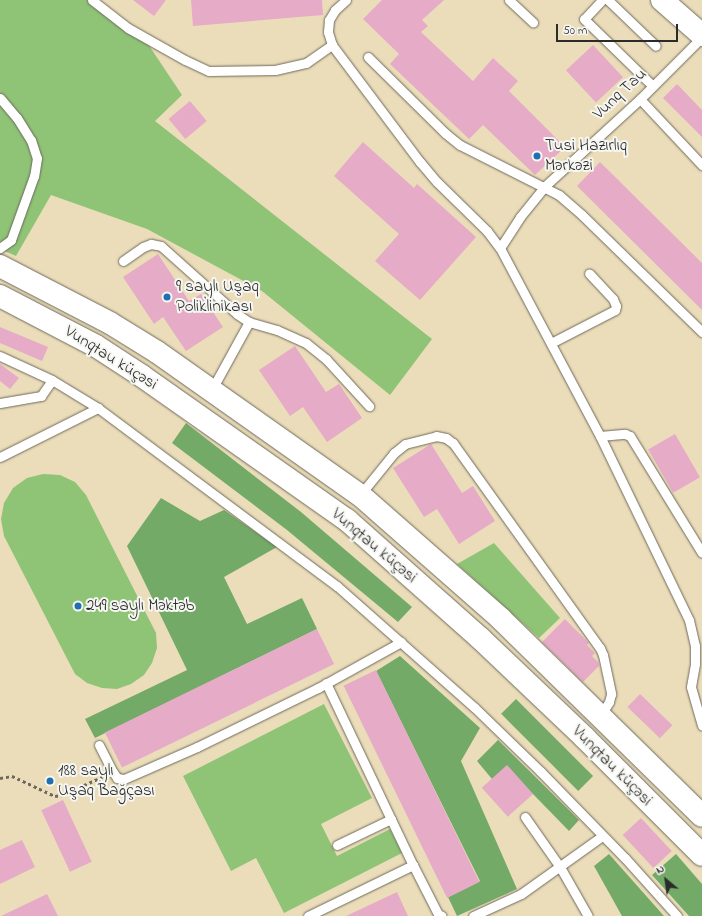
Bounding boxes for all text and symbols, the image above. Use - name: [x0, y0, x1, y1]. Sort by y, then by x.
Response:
- scale bar: [558, 16, 680, 42]
- text: 50 m: [563, 22, 587, 40]
- street label: Vunq Tau: [589, 64, 651, 124]
- place label: Tusi Hazırlıq Mərkəzi: [545, 136, 627, 176]
- marker: Tusi Hazırlıq Mərkəzi: [532, 151, 542, 161]
- place label: 9 saylı Uşaq Poliklinikası: [176, 277, 258, 317]
- marker: 9 saylı Uşaq Poliklinikası: [161, 291, 173, 303]
- street label: Vunqtau küçəsi: [61, 321, 161, 395]
- street label: Vunqtau küçəsi: [327, 504, 421, 588]
- place label: 249 saylı Məktəb: [86, 596, 194, 616]
- marker: 249 saylı Məktəb: [73, 601, 83, 611]
- street label: Vunqtau küçəsi: [567, 721, 657, 811]
- place label: 188 saylı Uşaq Bağçası: [58, 761, 155, 801]
- marker: 188 saylı Uşaq Bağçası: [45, 776, 55, 786]
- north arrow: [646, 860, 686, 900]
- text: N: [653, 861, 667, 878]

